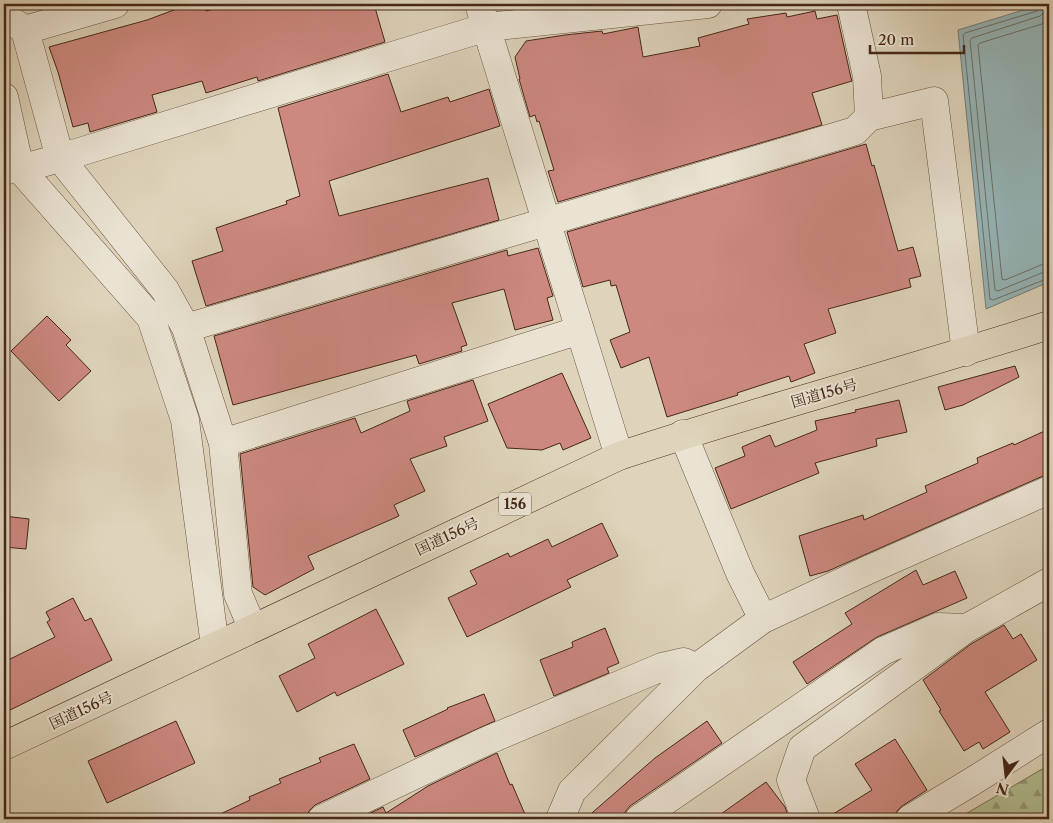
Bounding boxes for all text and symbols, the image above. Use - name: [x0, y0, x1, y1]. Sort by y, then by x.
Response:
- scale bar: [870, 22, 964, 54]
- text: 20 m: [878, 30, 914, 49]
- street label: 国道156号: [789, 374, 859, 412]
- road number: 156: [499, 492, 531, 516]
- street label: 国道156号: [412, 513, 482, 559]
- street label: 国道156号: [46, 687, 116, 733]
- north arrow: [980, 750, 1030, 800]
- text: N: [994, 778, 1011, 799]

